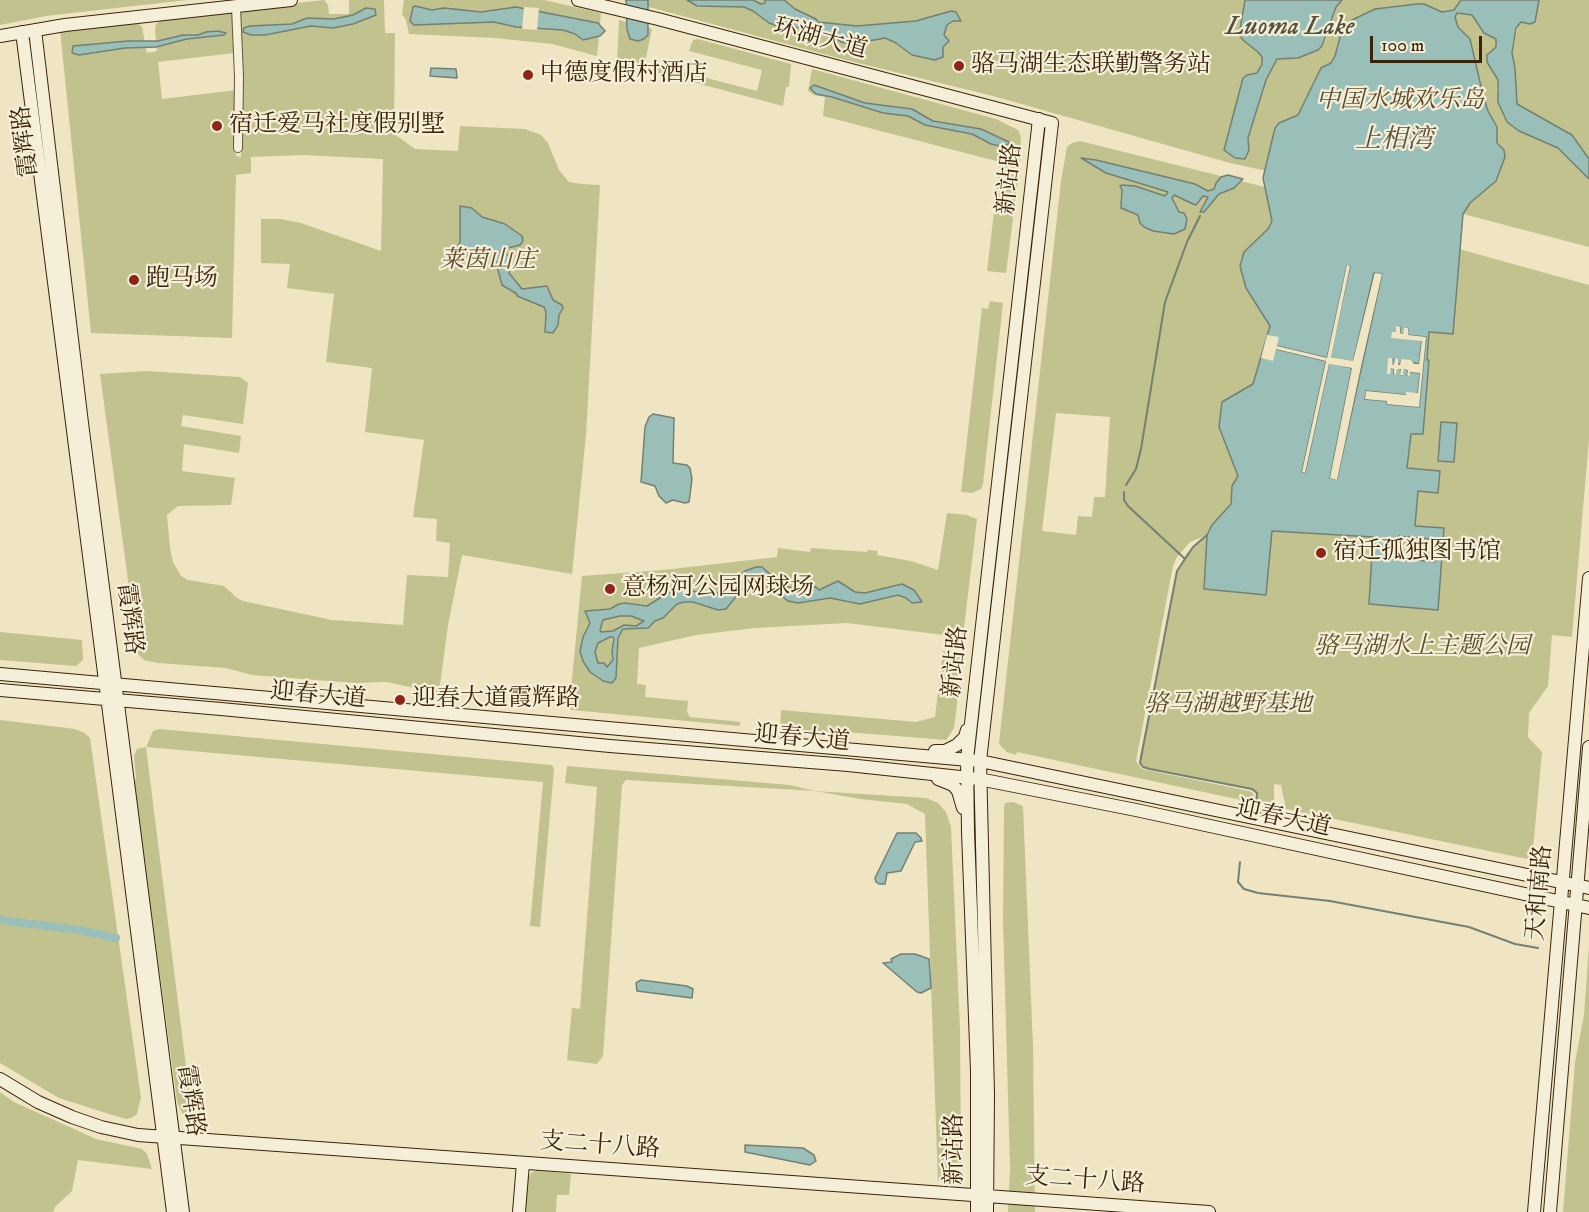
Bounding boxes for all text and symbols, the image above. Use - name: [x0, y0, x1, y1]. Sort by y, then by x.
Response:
- water label: Luoma Lake: [1226, 13, 1354, 45]
- street label: 环湖大道: [770, 14, 870, 66]
- scale bar: [1373, 24, 1486, 62]
- text: 100 m: [1381, 35, 1424, 57]
- place label: 骆马湖生态联勤警务站: [971, 52, 1211, 80]
- marker: 骆马湖生态联勤警务站: [952, 59, 966, 73]
- place label: 中德度假村酒店: [540, 61, 708, 89]
- marker: 中德度假村酒店: [521, 68, 535, 82]
- park label: 中国水城欢乐岛: [1316, 88, 1484, 116]
- street label: 霞辉路: [8, 104, 46, 178]
- place label: 宿迁爱马社度假别墅: [229, 112, 445, 140]
- marker: 宿迁爱马社度假别墅: [210, 119, 224, 133]
- water label: 上相湾: [1355, 126, 1433, 158]
- street label: 新站路: [993, 142, 1029, 216]
- park label: 莱茵山庄: [440, 248, 536, 276]
- place label: 跑马场: [146, 266, 218, 294]
- marker: 跑马场: [127, 273, 141, 287]
- place label: 宿迁孤独图书馆: [1333, 539, 1501, 567]
- marker: 宿迁孤独图书馆: [1314, 546, 1328, 560]
- place label: 意杨河公园网球场: [622, 575, 814, 603]
- street label: 霞辉路: [109, 582, 147, 656]
- marker: 意杨河公园网球场: [603, 582, 617, 596]
- street label: 新站路: [939, 625, 975, 699]
- park label: 骆马湖水上主题公园: [1314, 634, 1530, 662]
- street label: 迎春大道: [269, 678, 367, 716]
- place label: 迎春大道霞辉路: [412, 686, 580, 714]
- park label: 骆马湖越野基地: [1144, 692, 1312, 720]
- marker: 迎春大道霞辉路: [393, 693, 407, 707]
- street label: 迎春大道: [753, 721, 851, 759]
- street label: 迎春大道: [1233, 796, 1333, 844]
- street label: 天和南路: [1522, 844, 1560, 942]
- street label: 霞辉路: [170, 1063, 208, 1139]
- street label: 新站路: [942, 1113, 970, 1185]
- street label: 支二十八路: [539, 1128, 661, 1166]
- street label: 支二十八路: [1024, 1163, 1146, 1201]

